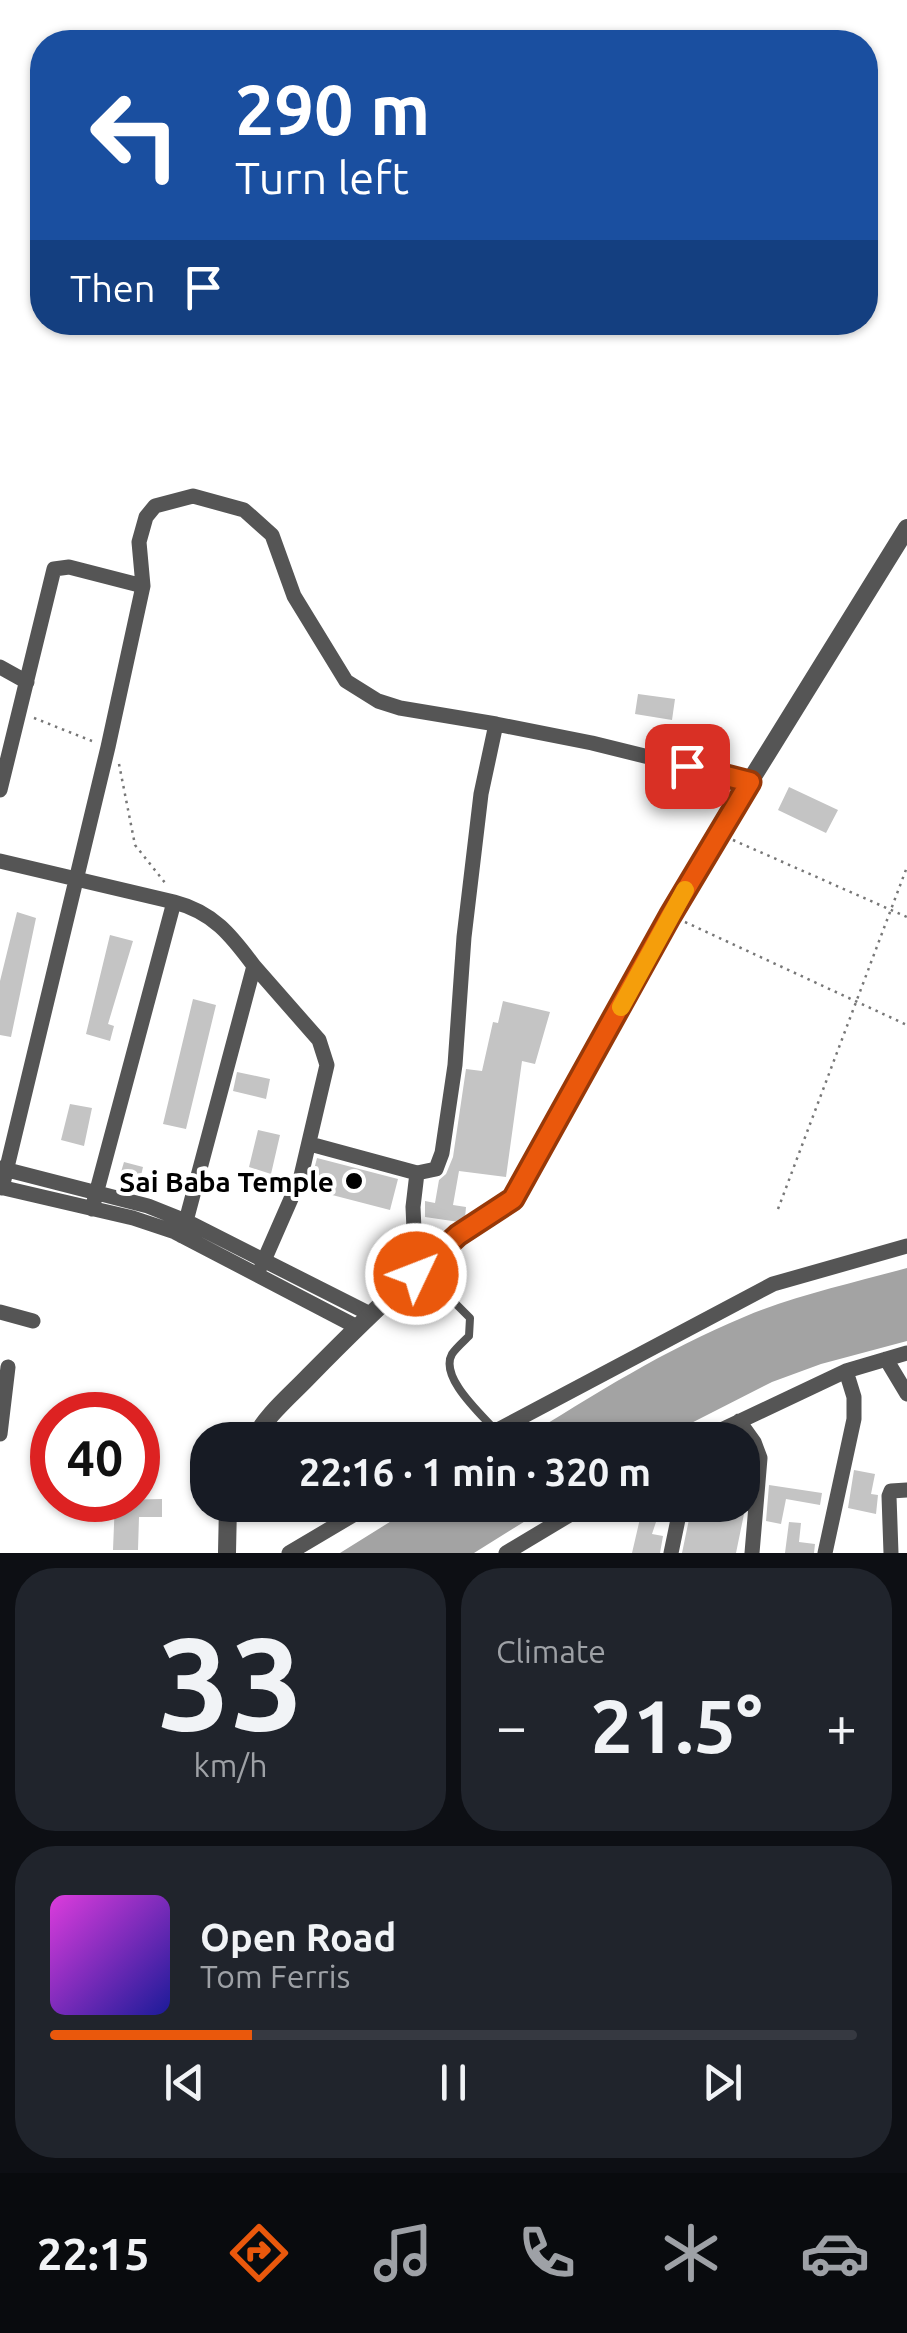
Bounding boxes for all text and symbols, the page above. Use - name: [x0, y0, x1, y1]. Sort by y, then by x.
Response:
- icon: left: [70, 70, 200, 200]
- text: 290 m: [235, 70, 430, 148]
- text: Turn left: [235, 152, 409, 203]
- icon: arrive: [176, 260, 231, 315]
- text: Then: [70, 267, 156, 309]
- pin: [645, 724, 730, 809]
- icon: arrive: [660, 739, 715, 794]
- place label: Sai Baba Temple: [119, 1166, 334, 1197]
- marker: Sai Baba Temple: [343, 1170, 365, 1192]
- position arrow: [364, 1222, 468, 1326]
- speed limit sign: 40: [30, 1392, 160, 1522]
- text: 22:16 · 1 min · 320 m: [299, 1451, 651, 1493]
- text: 33: [157, 1609, 304, 1755]
- text: Climate: [496, 1633, 606, 1669]
- text: 21.5°: [591, 1683, 762, 1767]
- text: −: [496, 1695, 527, 1756]
- text: +: [826, 1695, 857, 1756]
- text: km/h: [194, 1747, 267, 1783]
- text: Open Road: [200, 1916, 396, 1958]
- text: Tom Ferris: [200, 1958, 350, 1994]
- icon: previous: [157, 2055, 212, 2110]
- icon: pause: [426, 2055, 481, 2110]
- icon: next: [695, 2055, 750, 2110]
- icon: directions: [224, 2218, 294, 2288]
- icon: music: [368, 2218, 438, 2288]
- icon: phone: [512, 2218, 582, 2288]
- icon: climate: [656, 2218, 726, 2288]
- icon: car: [800, 2218, 870, 2288]
- text: 22:15: [37, 2228, 150, 2279]

